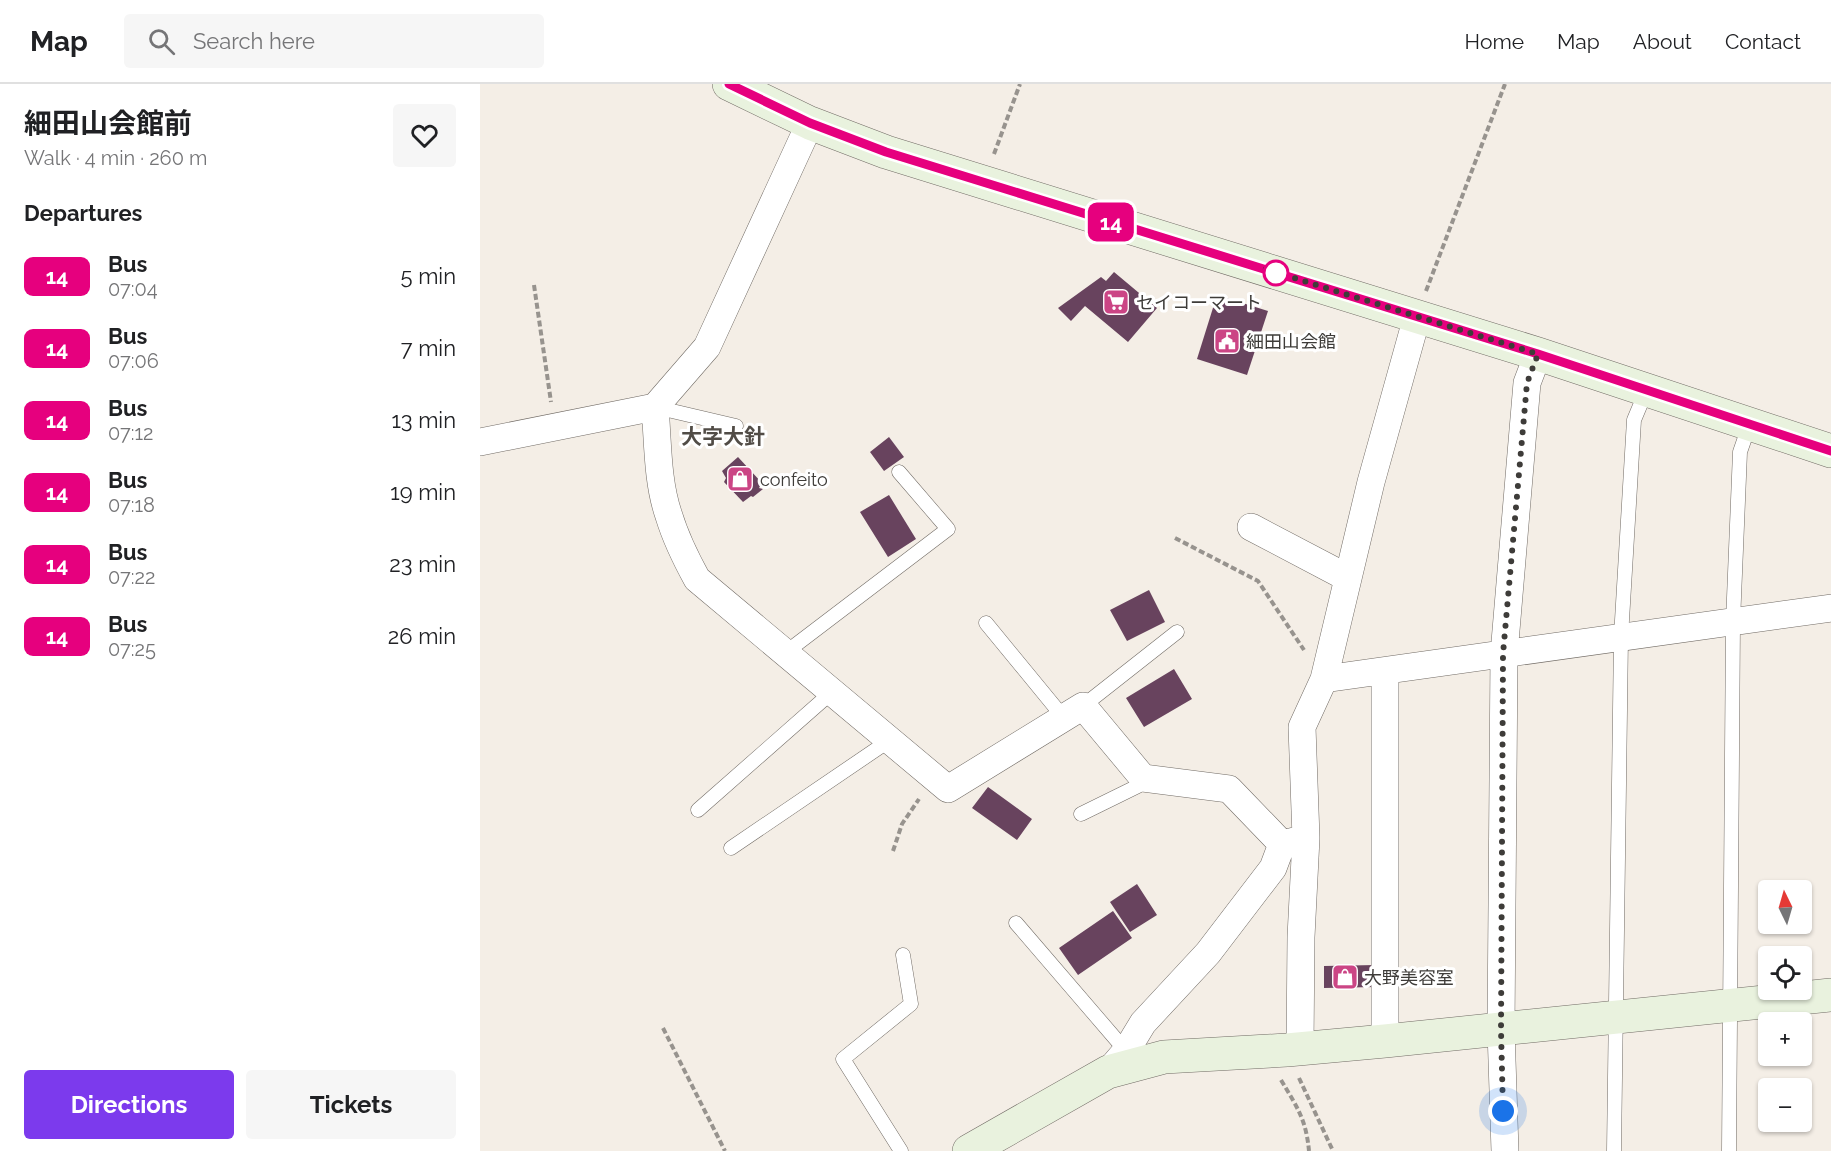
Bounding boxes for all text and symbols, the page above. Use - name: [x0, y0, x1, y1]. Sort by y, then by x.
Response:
- search box: [124, 14, 544, 68]
- text: Map: [30, 25, 88, 58]
- icon: search: [145, 25, 178, 58]
- text: Search here: [193, 28, 315, 54]
- text: Home: [1465, 29, 1524, 54]
- text: Map: [1557, 29, 1600, 54]
- text: About: [1633, 29, 1692, 54]
- text: Contact: [1725, 29, 1801, 54]
- button: heart: [393, 104, 456, 167]
- text: 細田山会館前: [24, 107, 192, 140]
- text: Walk · 4 min · 260 m: [24, 146, 207, 170]
- text: Departures: [24, 200, 142, 226]
- line badge: 14: [1084, 202, 1138, 242]
- text: 14: [1100, 210, 1122, 235]
- text: Bus: [108, 251, 147, 277]
- unlabelled marker: [1263, 260, 1289, 286]
- text: 5 min: [401, 263, 456, 289]
- text: 14: [46, 264, 68, 289]
- text: 07:04: [108, 277, 158, 301]
- supermarket icon: セイコーマート: [1101, 287, 1131, 317]
- place label: セイコーマート: [1136, 292, 1262, 313]
- text: Bus: [108, 323, 147, 349]
- public building icon: 細田山会館: [1212, 326, 1242, 356]
- place label: 細田山会館: [1246, 331, 1336, 352]
- text: 7 min: [401, 335, 456, 361]
- text: 14: [46, 336, 68, 361]
- text: 07:06: [108, 349, 159, 373]
- text: Bus: [108, 395, 147, 421]
- text: 13 min: [391, 407, 456, 433]
- text: 14: [46, 408, 68, 433]
- text: 07:12: [108, 421, 154, 445]
- district label: 大字大針: [681, 424, 765, 449]
- shop icon: confeito: [725, 464, 755, 494]
- text: Bus: [108, 467, 147, 493]
- place label: confeito: [760, 469, 828, 490]
- text: 19 min: [390, 479, 456, 505]
- text: 14: [46, 480, 68, 505]
- text: 07:18: [108, 493, 155, 517]
- text: Bus: [108, 539, 147, 565]
- text: 23 min: [389, 551, 456, 577]
- text: 14: [46, 552, 68, 577]
- text: 07:22: [108, 565, 155, 589]
- text: Bus: [108, 611, 147, 637]
- text: 26 min: [388, 623, 456, 649]
- text: 14: [46, 624, 68, 649]
- text: 07:25: [108, 637, 156, 661]
- north arrow: [1758, 880, 1812, 934]
- map controls: [1758, 880, 1812, 1132]
- button: locate: [1758, 946, 1812, 1000]
- shop icon: 大野美容室: [1330, 962, 1360, 992]
- place label: 大野美容室: [1364, 967, 1454, 988]
- button: +: [1758, 1012, 1812, 1066]
- button: Directions: [24, 1070, 234, 1139]
- button: Tickets: [246, 1070, 456, 1139]
- button: −: [1758, 1078, 1812, 1132]
- your location: [1488, 1096, 1518, 1126]

